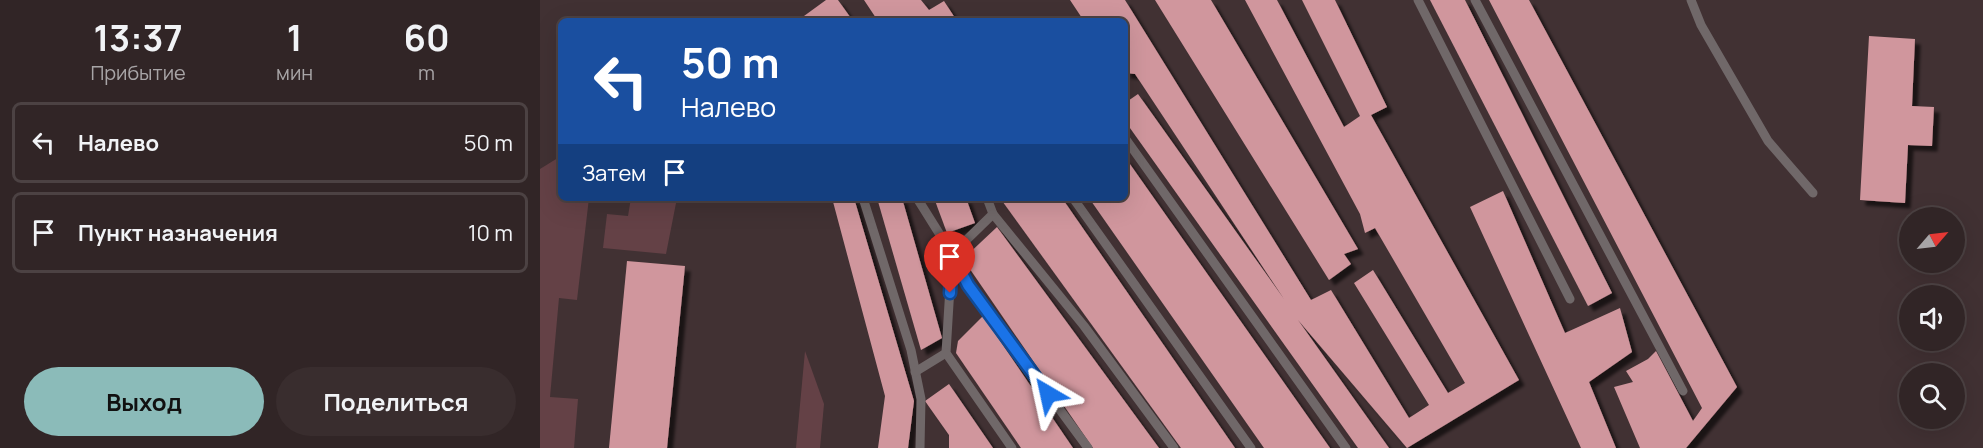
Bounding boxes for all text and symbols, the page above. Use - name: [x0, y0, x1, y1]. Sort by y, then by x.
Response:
- text: 13:37: [93, 13, 183, 62]
- text: 1: [287, 13, 303, 62]
- text: 60: [404, 13, 450, 62]
- text: 50 m: [681, 33, 779, 91]
- icon: left: [582, 42, 660, 120]
- text: Прибытие: [90, 59, 186, 86]
- text: мин: [276, 59, 313, 86]
- text: m: [418, 59, 435, 86]
- text: Налево: [681, 88, 776, 125]
- icon: left: [27, 126, 60, 159]
- text: Налево: [78, 128, 159, 158]
- text: 50 m: [464, 128, 513, 158]
- icon: arrive: [658, 156, 691, 189]
- text: Затем: [582, 158, 646, 188]
- north arrow: [1899, 207, 1965, 273]
- map controls: [1899, 207, 1965, 429]
- icon: arrive: [27, 216, 60, 249]
- text: Пункт назначения: [78, 218, 278, 248]
- text: 10 m: [468, 218, 513, 248]
- pin: [924, 231, 975, 293]
- icon: arrive: [933, 240, 966, 273]
- button: sound: [1899, 285, 1965, 351]
- position arrow: [1016, 362, 1080, 426]
- button: search: [1899, 363, 1965, 429]
- button: Выход: [24, 367, 264, 436]
- button: Поделиться: [276, 367, 516, 436]

